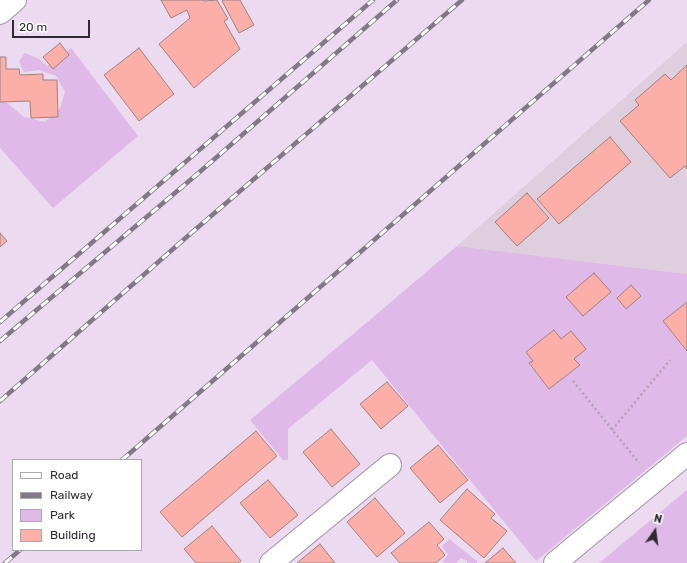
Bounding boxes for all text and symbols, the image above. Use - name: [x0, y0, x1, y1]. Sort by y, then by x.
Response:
- scale bar: [14, 12, 92, 38]
- text: 20 m: [19, 20, 47, 34]
- legend: [12, 459, 142, 551]
- text: Road: [50, 468, 78, 482]
- text: Railway: [50, 488, 93, 502]
- text: Park: [50, 508, 75, 522]
- north arrow: [635, 511, 675, 551]
- text: N: [653, 512, 663, 526]
- text: Building: [50, 528, 96, 542]

